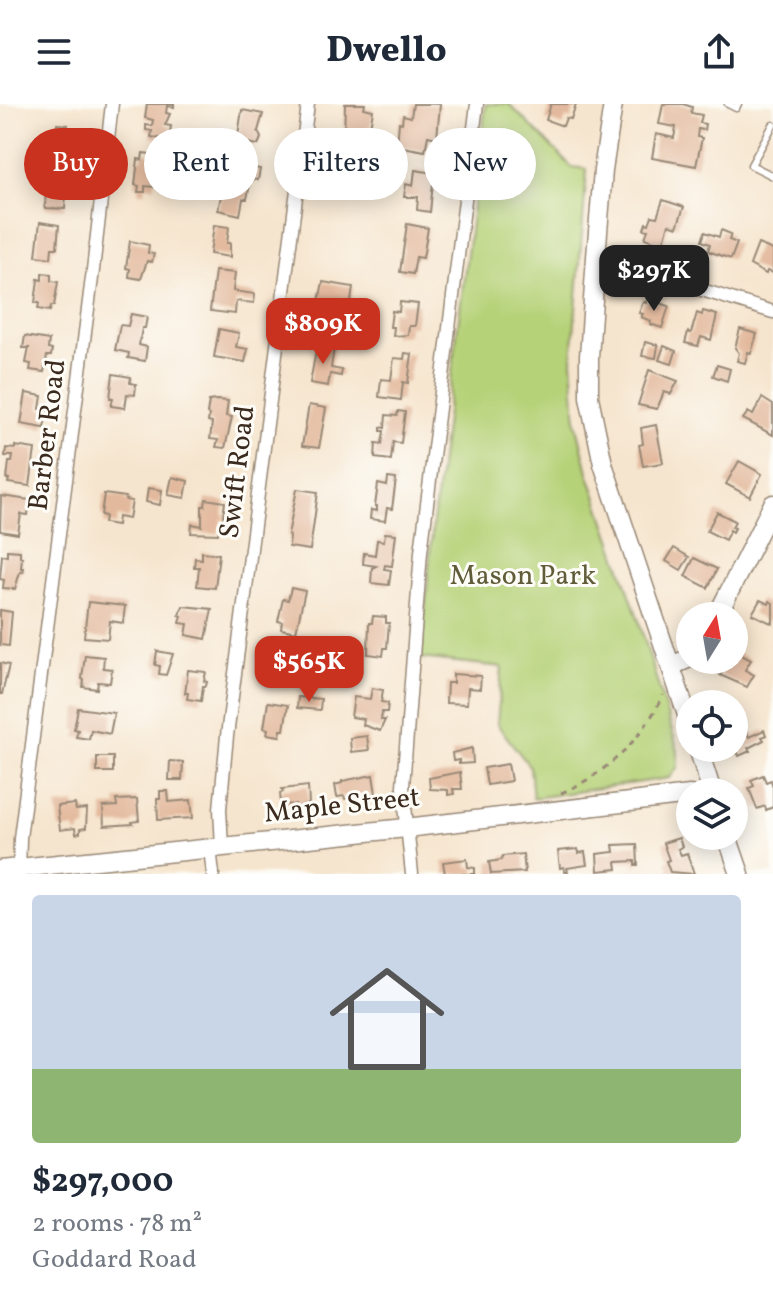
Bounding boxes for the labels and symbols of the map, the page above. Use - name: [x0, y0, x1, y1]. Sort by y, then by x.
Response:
- pin: $297K: [598, 245, 710, 313]
- pin: $809K: [267, 298, 379, 366]
- street label: Barber Road: [19, 357, 77, 513]
- street label: Swift Road: [210, 403, 266, 541]
- park label: Mason Park: [450, 557, 596, 596]
- north arrow: [676, 602, 748, 674]
- pin: $565K: [253, 636, 365, 704]
- street label: Maple Street: [262, 778, 422, 834]

